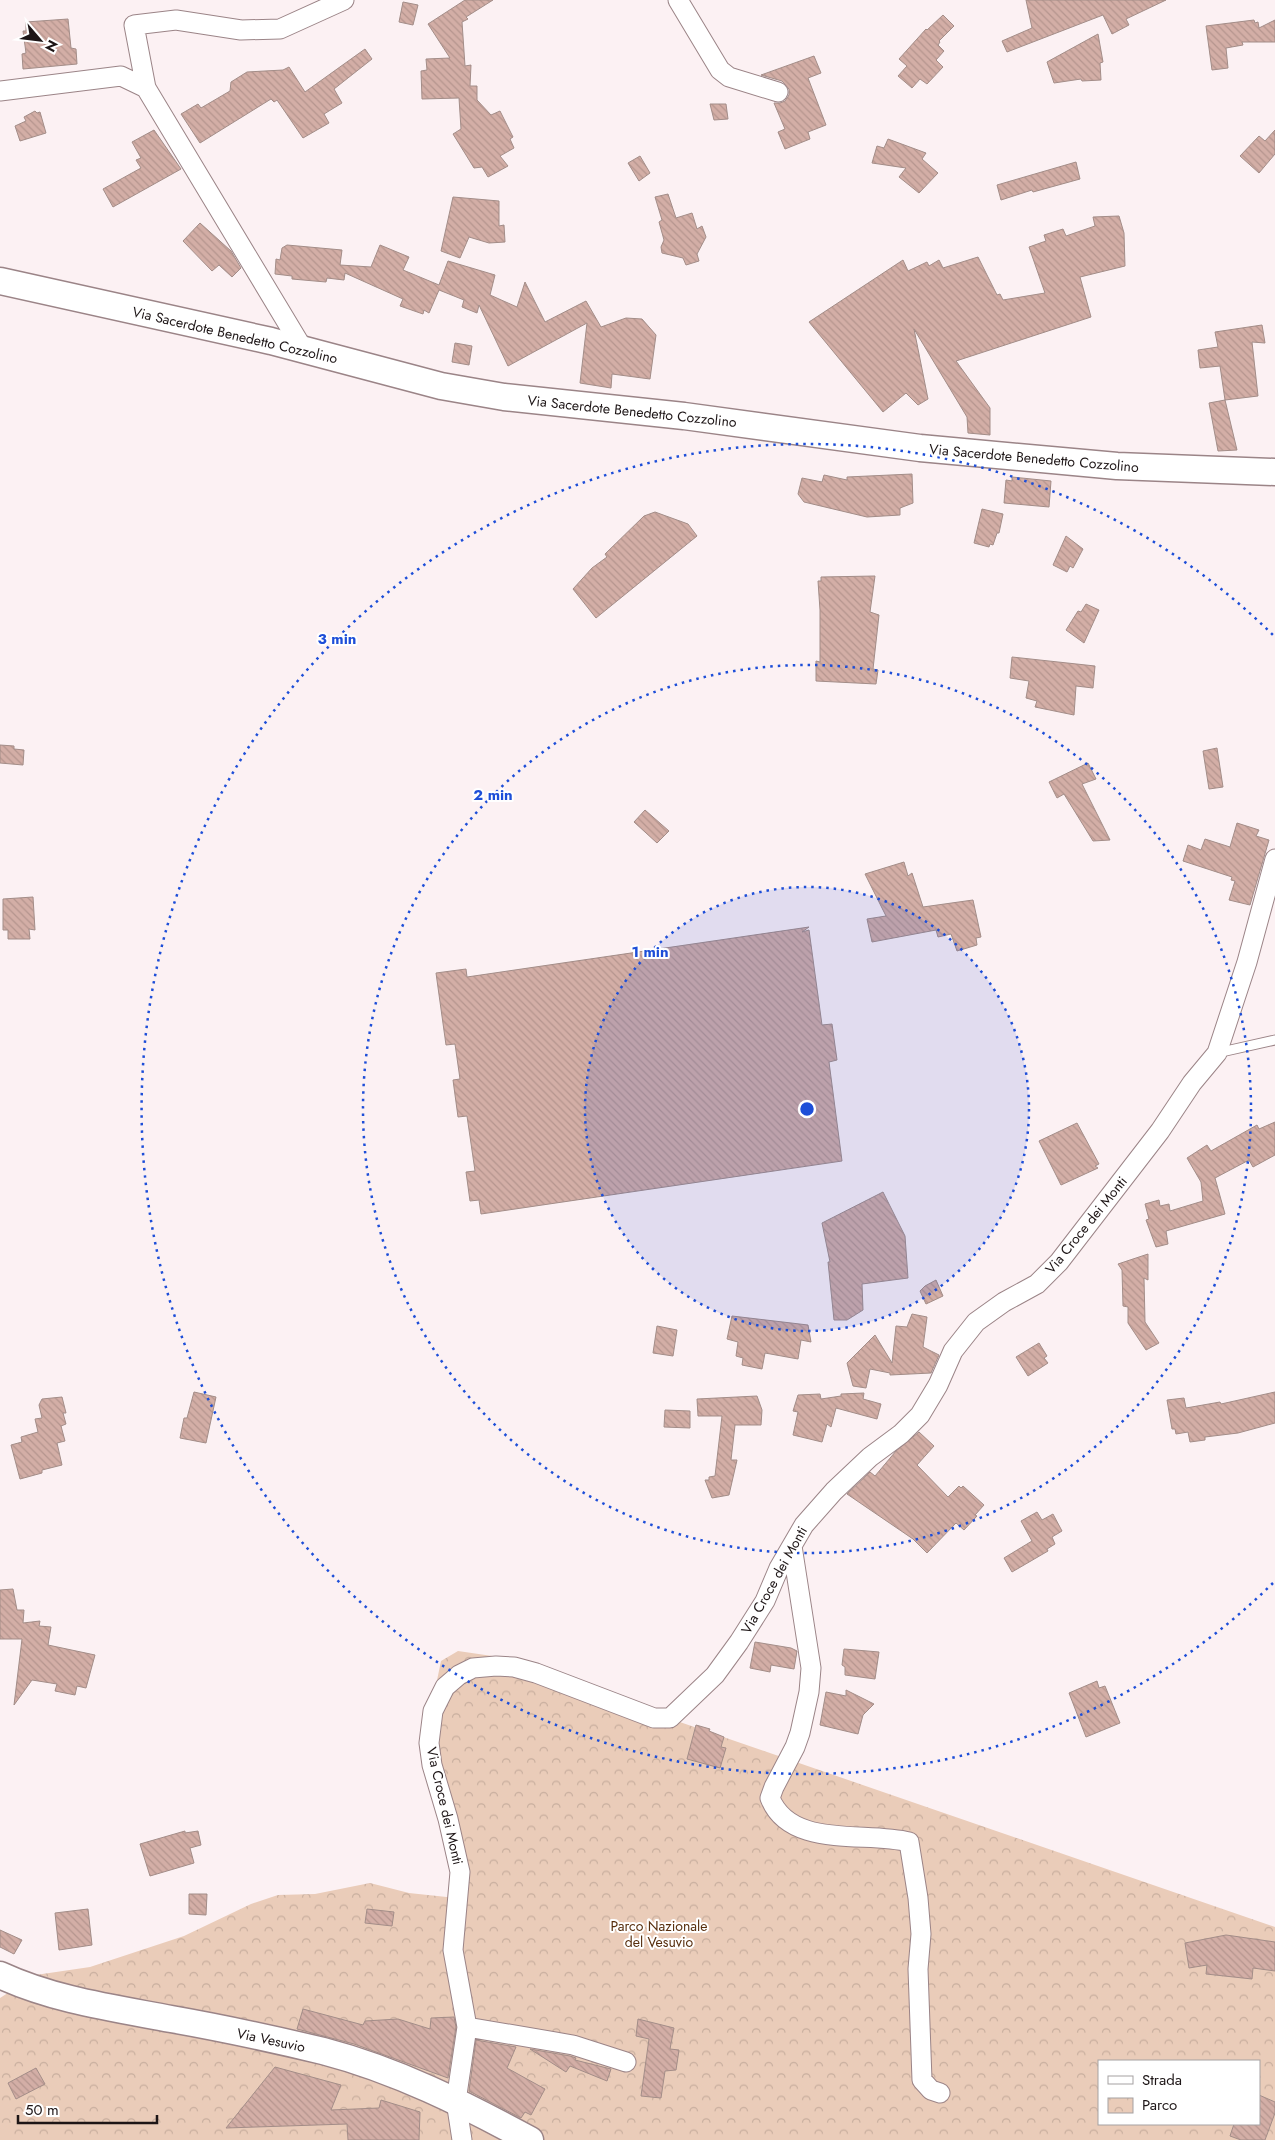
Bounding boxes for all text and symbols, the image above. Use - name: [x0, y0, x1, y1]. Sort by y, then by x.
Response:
- north arrow: [15, 15, 65, 65]
- text: N: [40, 36, 63, 56]
- street label: Via Sacerdote Benedetto Cozzolino: [130, 302, 340, 368]
- street label: Via Sacerdote Benedetto Cozzolino: [526, 390, 738, 432]
- street label: Via Sacerdote Benedetto Cozzolino: [928, 439, 1140, 477]
- text: 3 min: [318, 628, 356, 650]
- text: 2 min: [473, 784, 513, 806]
- text: 1 min: [631, 941, 669, 963]
- centre of rings: [798, 1100, 816, 1118]
- street label: Via Croce dei Monti: [1040, 1172, 1132, 1278]
- street label: Via Croce dei Monti: [736, 1523, 812, 1637]
- street label: Via Croce dei Monti: [422, 1745, 468, 1867]
- park label: Parco Nazionale del Vesuvio: [611, 1916, 707, 1952]
- street label: Via Vesuvio: [235, 2023, 307, 2057]
- legend: [1098, 2060, 1260, 2125]
- text: Strada: [1142, 2069, 1182, 2091]
- scale bar: [18, 2092, 156, 2124]
- text: Parco: [1142, 2094, 1177, 2116]
- text: 50 m: [25, 2099, 59, 2121]

